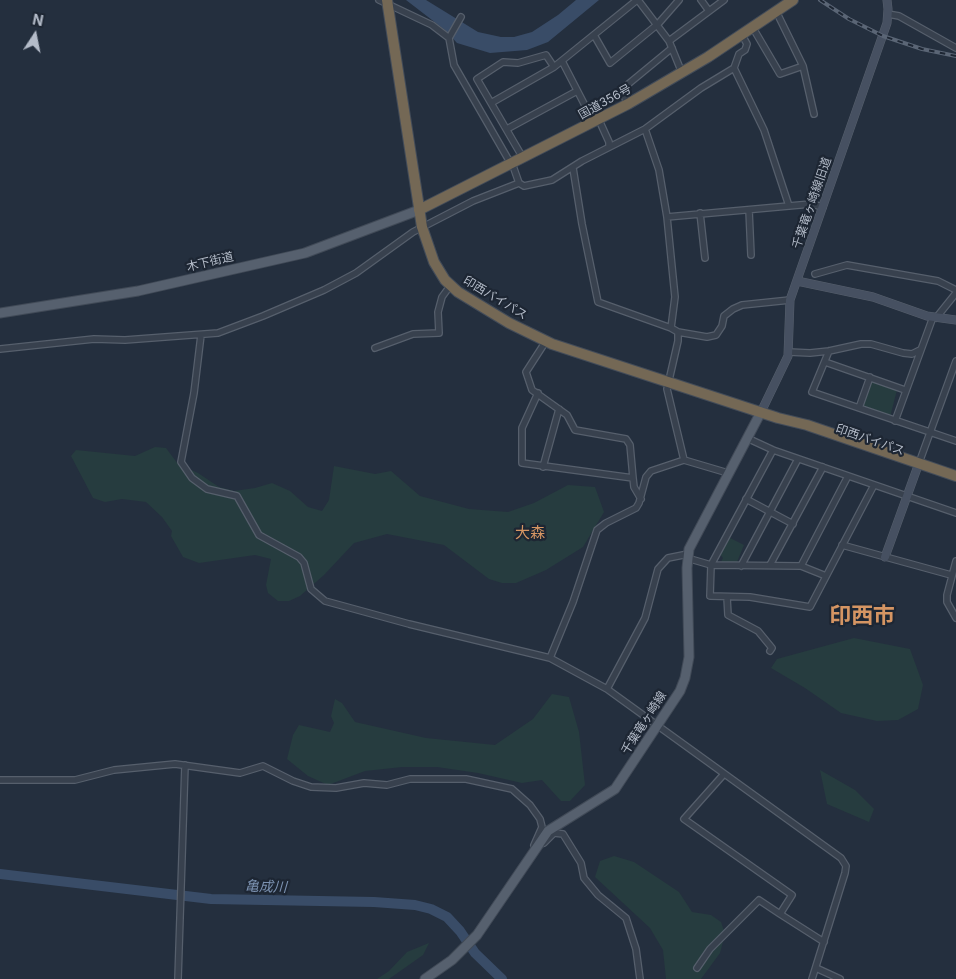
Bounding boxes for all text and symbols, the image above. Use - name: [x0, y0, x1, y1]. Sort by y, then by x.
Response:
- north arrow: [10, 10, 60, 60]
- text: N: [31, 10, 45, 29]
- street label: 国道356号: [576, 82, 634, 122]
- street label: 千葉竜ヶ崎線旧道: [790, 155, 834, 251]
- street label: 木下街道: [185, 250, 235, 274]
- street label: 印西バイパス: [460, 273, 530, 323]
- street label: 印西バイパス: [834, 421, 906, 459]
- district label: 大森: [515, 524, 545, 542]
- district label: 印西市: [829, 603, 895, 629]
- street label: 千葉竜ヶ崎線: [618, 689, 670, 757]
- water label: 亀成川: [245, 878, 287, 896]

